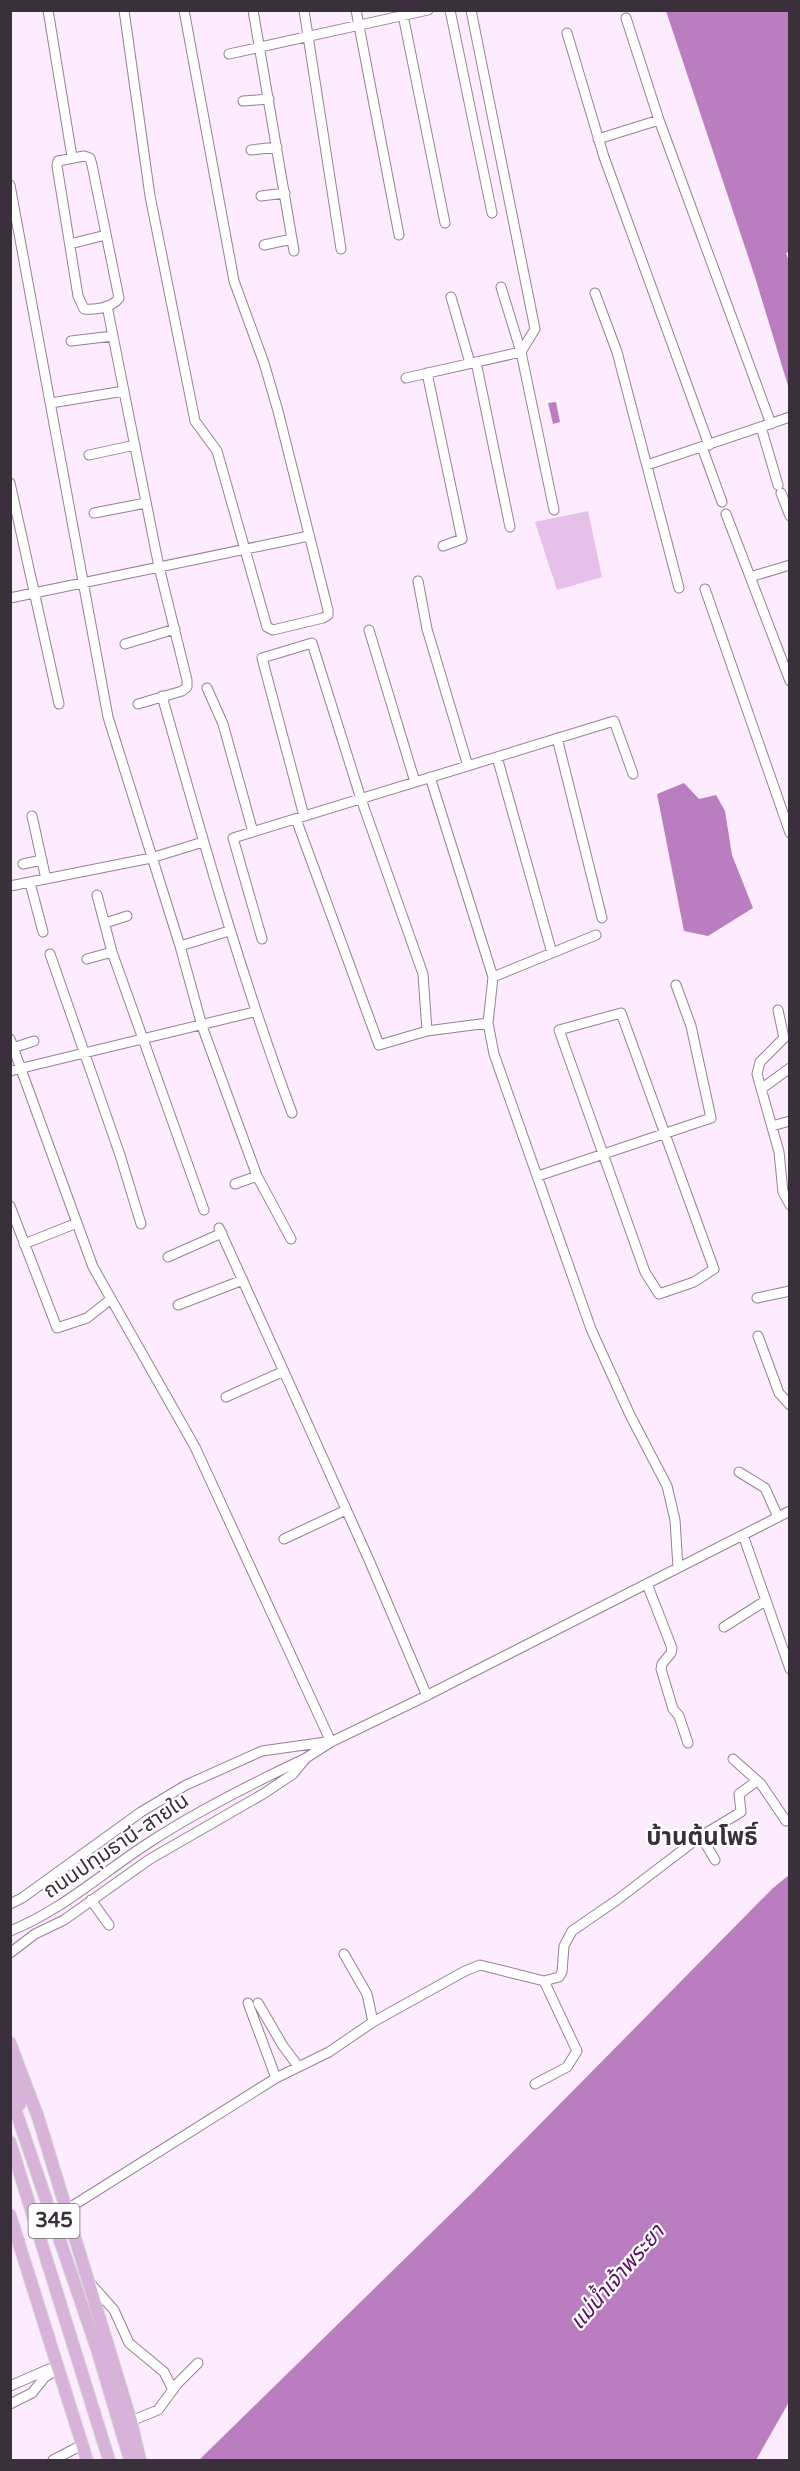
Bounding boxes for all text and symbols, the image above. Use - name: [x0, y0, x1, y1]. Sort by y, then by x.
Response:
- street label: ถนนปทุมธานี-สายใน: [39, 1788, 193, 1904]
- district label: บ้านต้นโพธิ์: [646, 1821, 759, 1852]
- road number: 345: [28, 2204, 80, 2238]
- water label: แม่น้ำเจ้าพระยา: [562, 2217, 670, 2335]

